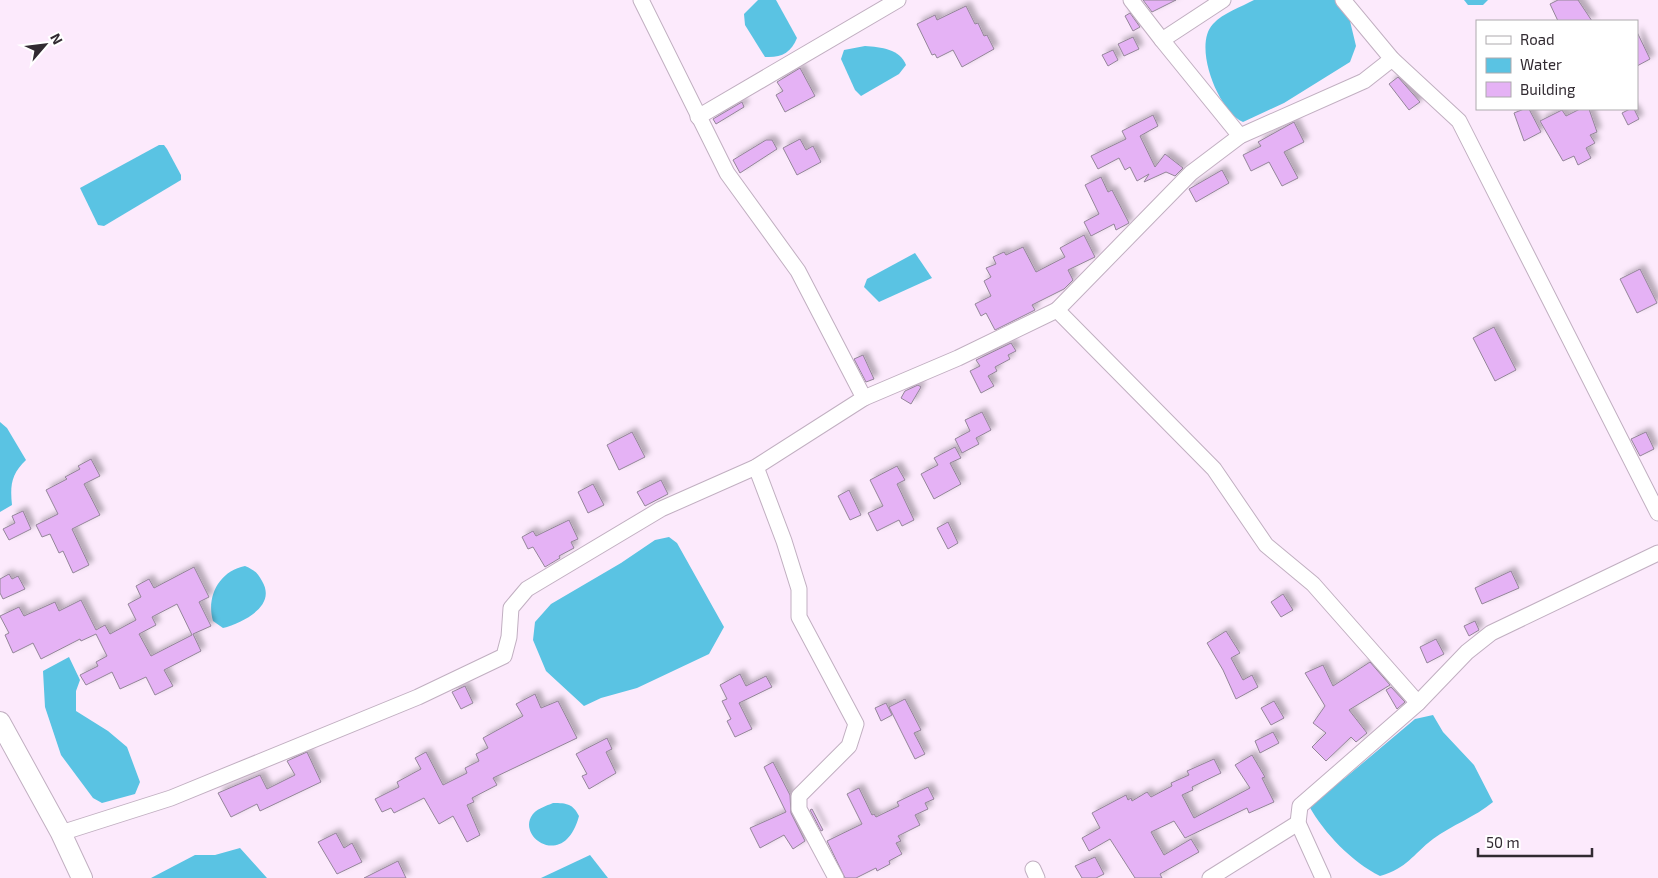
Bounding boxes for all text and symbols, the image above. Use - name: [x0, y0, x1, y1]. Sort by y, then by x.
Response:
- north arrow: [20, 20, 70, 70]
- legend: [1476, 20, 1638, 110]
- text: N: [47, 30, 67, 47]
- text: Road: [1520, 30, 1555, 48]
- text: Water: [1520, 55, 1562, 73]
- text: Building: [1520, 80, 1576, 98]
- scale bar: [1478, 826, 1592, 858]
- text: 50 m: [1486, 833, 1520, 851]

